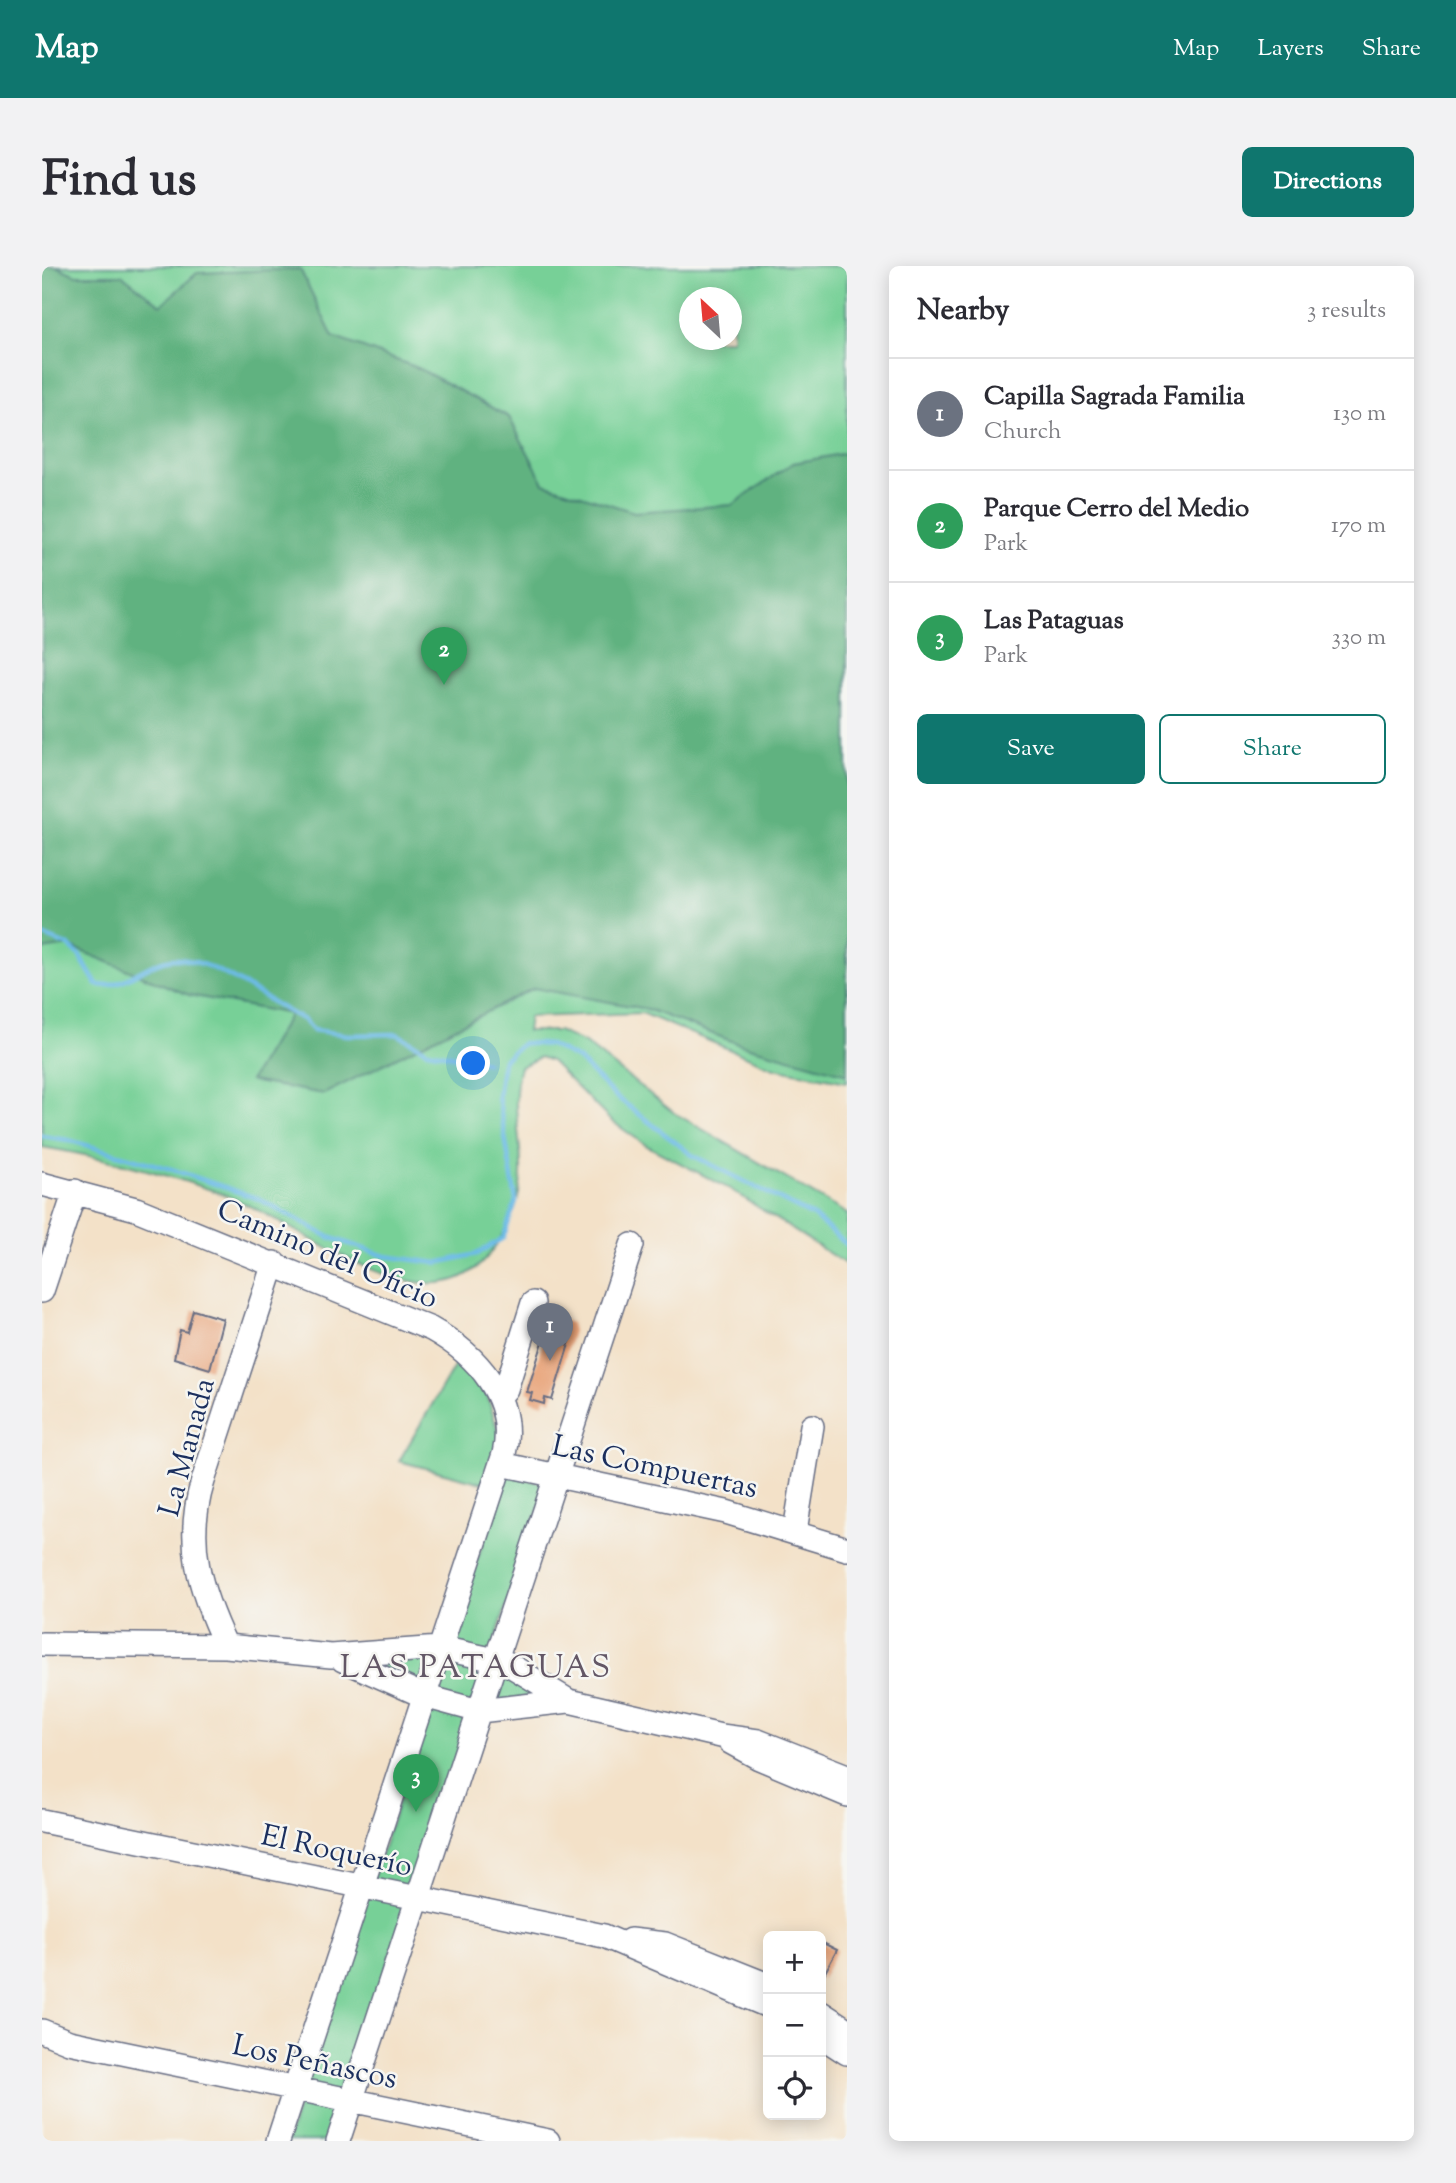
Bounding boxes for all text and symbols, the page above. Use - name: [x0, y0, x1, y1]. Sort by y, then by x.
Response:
- text: Map: [35, 25, 99, 73]
- text: Map: [1173, 32, 1219, 66]
- text: Layers: [1257, 32, 1324, 66]
- text: Share: [1362, 32, 1421, 66]
- text: Find us: [42, 147, 196, 217]
- button: Directions: [1242, 147, 1414, 217]
- north arrow: [679, 287, 742, 350]
- text: Nearby: [917, 290, 1009, 333]
- text: 3 results: [1307, 295, 1386, 328]
- text: Capilla Sagrada Familia: [984, 379, 1245, 416]
- text: 1: [936, 398, 944, 431]
- text: 130 m: [1333, 398, 1386, 431]
- text: Church: [984, 416, 1062, 449]
- text: Parque Cerro del Medio: [984, 491, 1249, 528]
- text: 2: [935, 510, 945, 543]
- text: 170 m: [1331, 510, 1386, 543]
- text: Park: [984, 528, 1028, 561]
- text: Las Pataguas: [984, 603, 1124, 640]
- text: 3: [935, 622, 945, 655]
- text: 330 m: [1332, 622, 1386, 655]
- pin: 2: [421, 627, 467, 685]
- text: Park: [984, 640, 1028, 673]
- button: Save: [917, 714, 1145, 784]
- button: Share: [1159, 714, 1386, 784]
- your location: [456, 1046, 490, 1080]
- street label: Camino del Oficio: [210, 1189, 444, 1321]
- pin: 1: [527, 1303, 573, 1361]
- street label: La Manada: [149, 1374, 228, 1522]
- street label: Las Compuertas: [548, 1426, 761, 1511]
- district label: LAS PATAGUAS: [340, 1646, 612, 1692]
- pin: 3: [393, 1754, 439, 1812]
- street label: El Roquerío: [257, 1815, 416, 1889]
- map controls: [763, 1931, 826, 2120]
- button: +: [763, 1931, 826, 1994]
- button: −: [763, 1994, 826, 2057]
- street label: Los Peñascos: [228, 2025, 401, 2102]
- button: locate: [763, 2057, 826, 2120]

